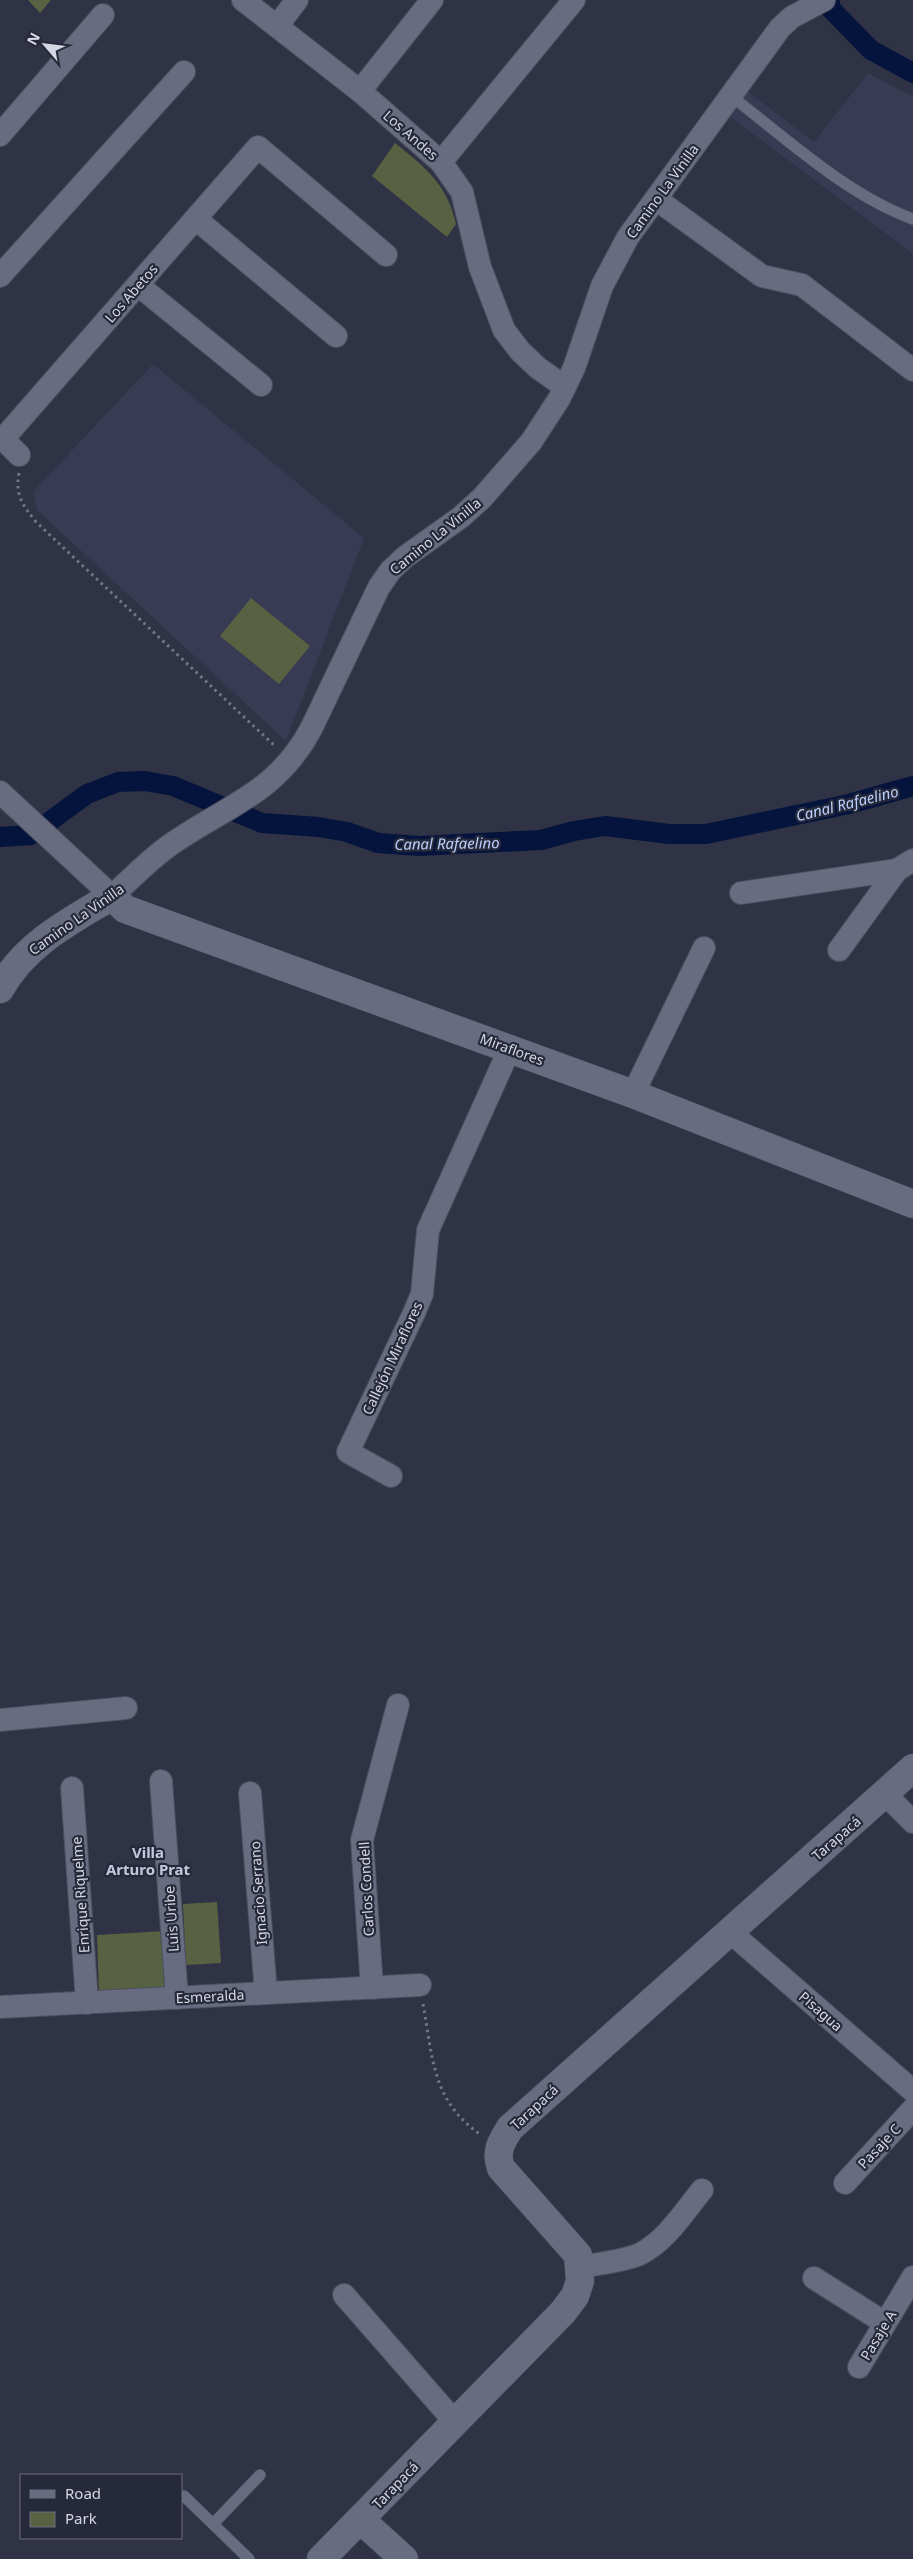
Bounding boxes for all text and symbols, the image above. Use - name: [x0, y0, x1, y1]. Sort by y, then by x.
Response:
- north arrow: [20, 20, 70, 70]
- text: N: [22, 29, 44, 48]
- street label: Los Andes: [379, 106, 443, 164]
- street label: Camino La Vinilla: [621, 140, 703, 242]
- street label: Los Abetos: [100, 259, 162, 326]
- street label: Camino La Vinilla: [385, 493, 485, 579]
- water label: Canal Rafaelino: [794, 781, 900, 825]
- water label: Canal Rafaelino: [394, 832, 500, 854]
- street label: Camino La Vinilla: [25, 879, 127, 959]
- street label: Miraflores: [477, 1029, 547, 1069]
- street label: Callejón Miraflores: [357, 1298, 427, 1418]
- street label: Tarapacá: [808, 1812, 864, 1864]
- street label: Enrique Riquelme: [66, 1836, 94, 1954]
- street label: Ignacio Serrano: [245, 1840, 271, 1946]
- street label: Carlos Condell: [354, 1841, 378, 1937]
- district label: Villa Arturo Prat: [106, 1842, 191, 1879]
- street label: Luis Uribe: [159, 1885, 183, 1953]
- street label: Esmeralda: [175, 1985, 245, 2007]
- street label: Pisagua: [795, 1987, 847, 2035]
- street label: Tarapacá: [506, 2080, 562, 2134]
- street label: Pasaje C: [853, 2119, 905, 2173]
- street label: Pasaje A: [856, 2307, 900, 2363]
- street label: Tarapacá: [368, 2457, 422, 2513]
- legend: [20, 2474, 182, 2539]
- text: Road: [65, 2483, 101, 2503]
- text: Park: [65, 2508, 97, 2528]

